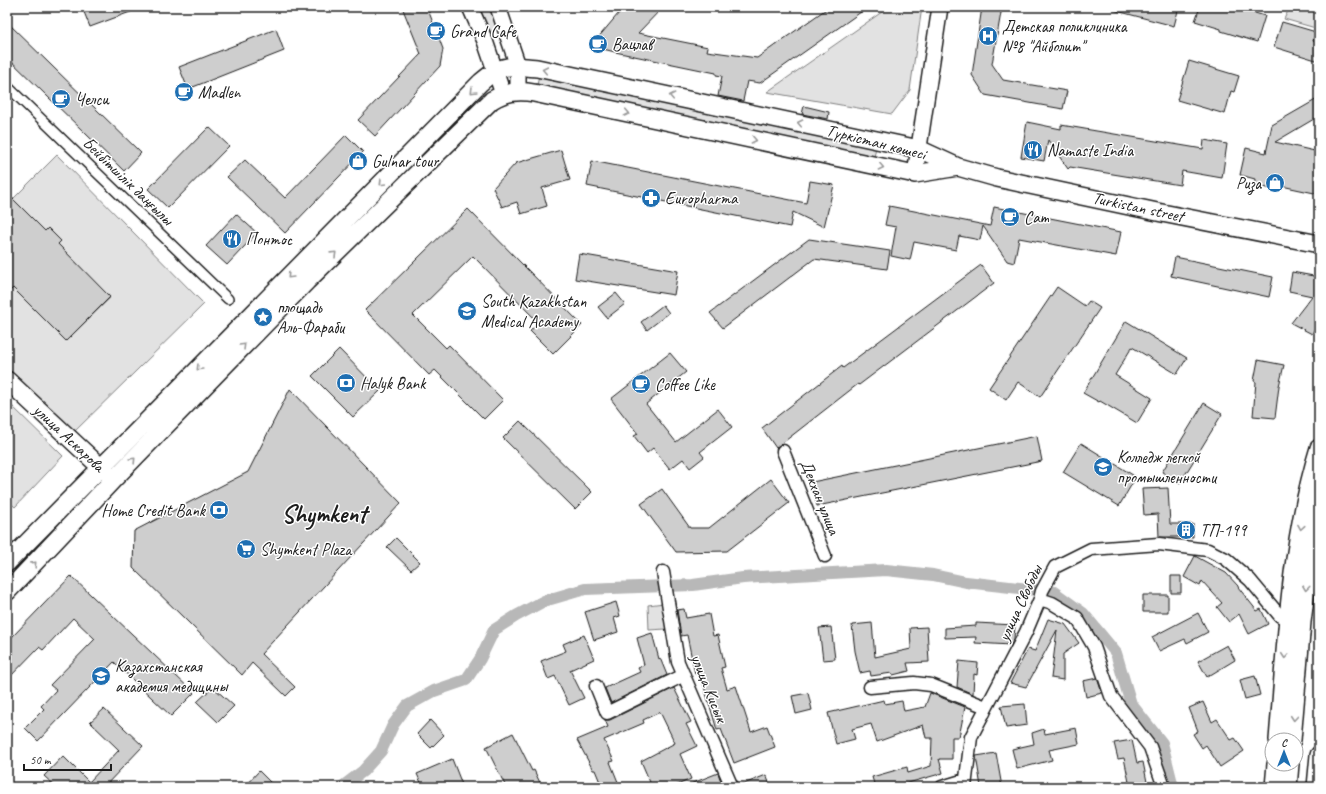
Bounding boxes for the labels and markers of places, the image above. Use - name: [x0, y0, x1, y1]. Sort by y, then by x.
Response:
- place label: Детская поликлиника №8 "Айболит": [1002, 16, 1128, 57]
- cafe icon: Grand Cafe: [425, 20, 447, 42]
- place label: Grand Cafe: [450, 21, 517, 42]
- hospital icon: Детская поликлиника №8 "Айболит": [977, 25, 999, 47]
- cafe icon: Вацлав: [587, 33, 609, 55]
- place label: Вацлав: [612, 34, 656, 55]
- cafe icon: Madlen: [173, 81, 195, 103]
- place label: Madlen: [198, 82, 242, 103]
- cafe icon: Челси: [50, 88, 72, 110]
- place label: Челси: [75, 89, 110, 110]
- restaurant icon: Namaste India: [1022, 139, 1044, 161]
- place label: Namaste India: [1047, 140, 1134, 161]
- shop icon: Gulnar tour: [347, 150, 369, 172]
- place label: Gulnar tour: [372, 151, 440, 172]
- shop icon: Риза: [1264, 172, 1286, 194]
- place label: Риза: [1236, 173, 1262, 195]
- pharmacy icon: Europharma: [640, 187, 662, 209]
- place label: Europharma: [665, 188, 739, 209]
- cafe icon: Сат: [999, 206, 1021, 228]
- place label: Сат: [1024, 207, 1050, 228]
- restaurant icon: Понтос: [221, 228, 243, 250]
- place label: Понтос: [246, 229, 293, 250]
- place label: South Kazakhstan Medical Academy: [481, 291, 587, 332]
- place label: площадь Аль-Фараби: [277, 297, 346, 338]
- school or university icon: South Kazakhstan Medical Academy: [456, 300, 478, 322]
- place icon: площадь Аль-Фараби: [252, 306, 274, 328]
- bank icon: Halyk Bank: [335, 372, 357, 394]
- place label: Halyk Bank: [360, 373, 427, 394]
- cafe icon: Coffee Like: [630, 373, 652, 395]
- place label: Coffee Like: [655, 374, 716, 395]
- place label: Колледж легкой промышленности: [1117, 447, 1218, 488]
- school or university icon: Колледж легкой промышленности: [1092, 456, 1114, 478]
- bank icon: Home Credit Bank: [208, 499, 230, 521]
- place label: Home Credit Bank: [101, 500, 207, 521]
- building icon: ТП-199: [1175, 519, 1197, 541]
- place label: ТП-199: [1200, 520, 1248, 541]
- supermarket icon: Shymkent Plaza: [235, 538, 257, 560]
- place label: Shymkent Plaza: [260, 539, 353, 560]
- place label: Казахстанская академия медицины: [115, 656, 229, 697]
- school or university icon: Казахстанская академия медицины: [90, 665, 112, 687]

